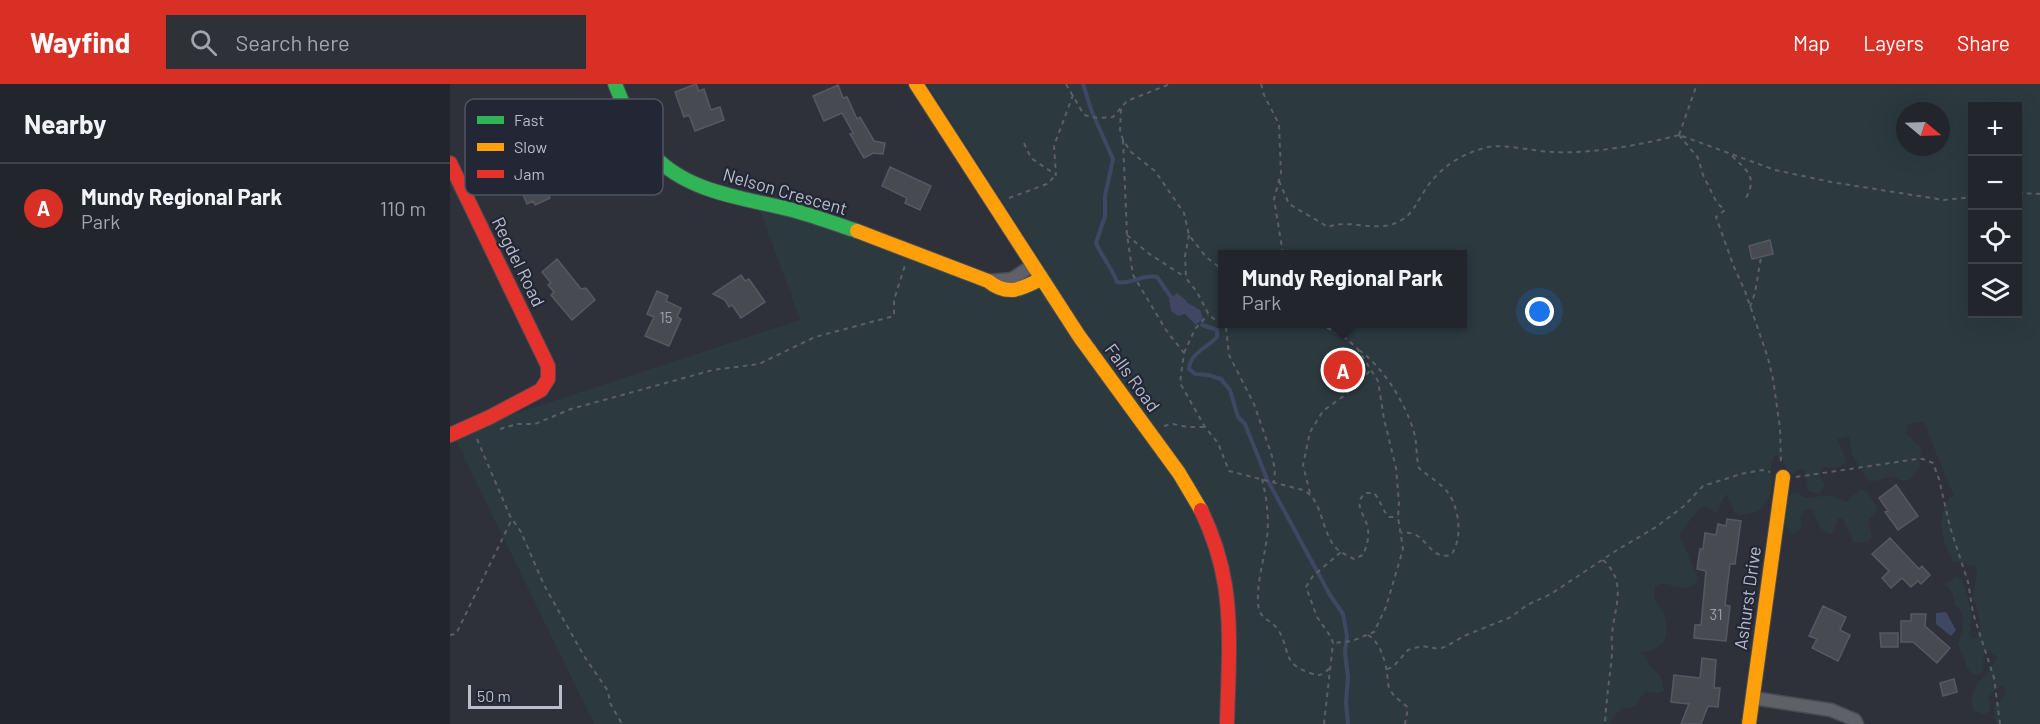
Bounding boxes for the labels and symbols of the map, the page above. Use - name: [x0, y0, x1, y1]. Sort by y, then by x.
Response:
- legend: [465, 99, 663, 195]
- north arrow: [1896, 102, 1950, 156]
- text: Fast: [514, 110, 544, 129]
- text: Slow: [514, 137, 547, 156]
- street label: Nelson Crescent: [721, 163, 850, 219]
- text: Jam: [514, 164, 545, 183]
- street label: Regdel Road: [488, 213, 550, 310]
- your location: [1525, 297, 1554, 326]
- house number: 15: [660, 308, 672, 326]
- street label: Falls Road: [1101, 339, 1165, 416]
- pin: A: [1324, 348, 1362, 392]
- street label: Ashurst Drive: [1729, 545, 1765, 651]
- house number: 31: [1710, 605, 1722, 623]
- scale bar: [468, 682, 562, 710]

